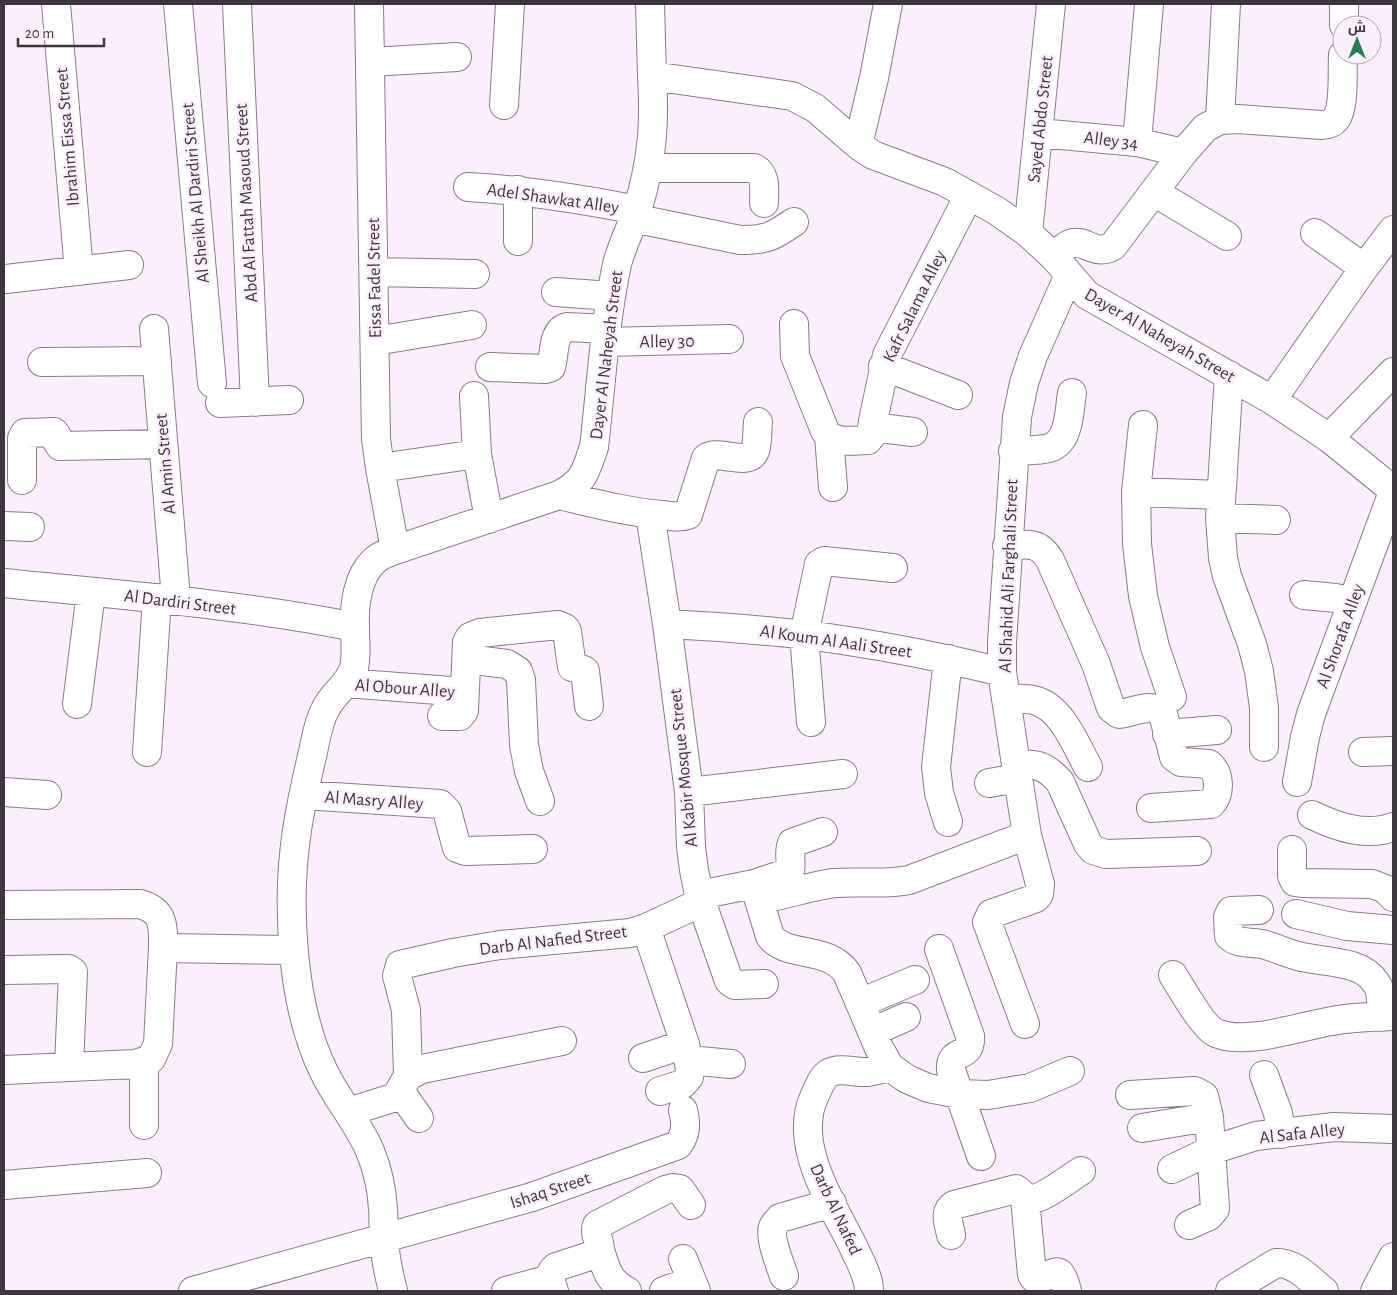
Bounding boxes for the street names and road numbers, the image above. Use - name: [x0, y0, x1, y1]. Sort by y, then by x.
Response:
- street label: Sayed Abdo Street: [1025, 55, 1057, 183]
- street label: Ibrahim Eissa Street: [53, 67, 83, 207]
- street label: Al Sheikh Al Dardiri Street: [179, 102, 213, 284]
- street label: Abd Al Fattah Masoud Street: [233, 103, 261, 303]
- street label: Alley 34: [1083, 129, 1139, 153]
- street label: Adel Shawkat Alley: [486, 181, 620, 217]
- street label: Eissa Fadel Street: [365, 217, 385, 338]
- street label: Kafr Salama Alley: [880, 247, 950, 365]
- street label: Dayer Al Naheyah Street: [588, 269, 626, 441]
- street label: Dayer Al Naheyah Street: [1081, 285, 1238, 386]
- street label: Alley 30: [639, 333, 695, 351]
- street label: Al Amin Street: [153, 412, 179, 515]
- street label: Al Shahid Ali Farghali Street: [997, 479, 1021, 673]
- street label: Al Shorafa Alley: [1314, 581, 1368, 691]
- street label: Al Dardiri Street: [123, 587, 237, 619]
- street label: Al Koum Al Aali Street: [759, 622, 913, 662]
- street label: Al Obour Alley: [354, 677, 456, 701]
- street label: Al Kabir Mosque Street: [667, 687, 701, 848]
- street label: Al Masry Alley: [324, 789, 424, 813]
- street label: Darb Al Nafied Street: [478, 923, 628, 959]
- street label: Al Safa Alley: [1258, 1121, 1346, 1147]
- street label: Darb Al Nafed: [806, 1161, 864, 1258]
- street label: Ishaq Street: [508, 1169, 593, 1212]

